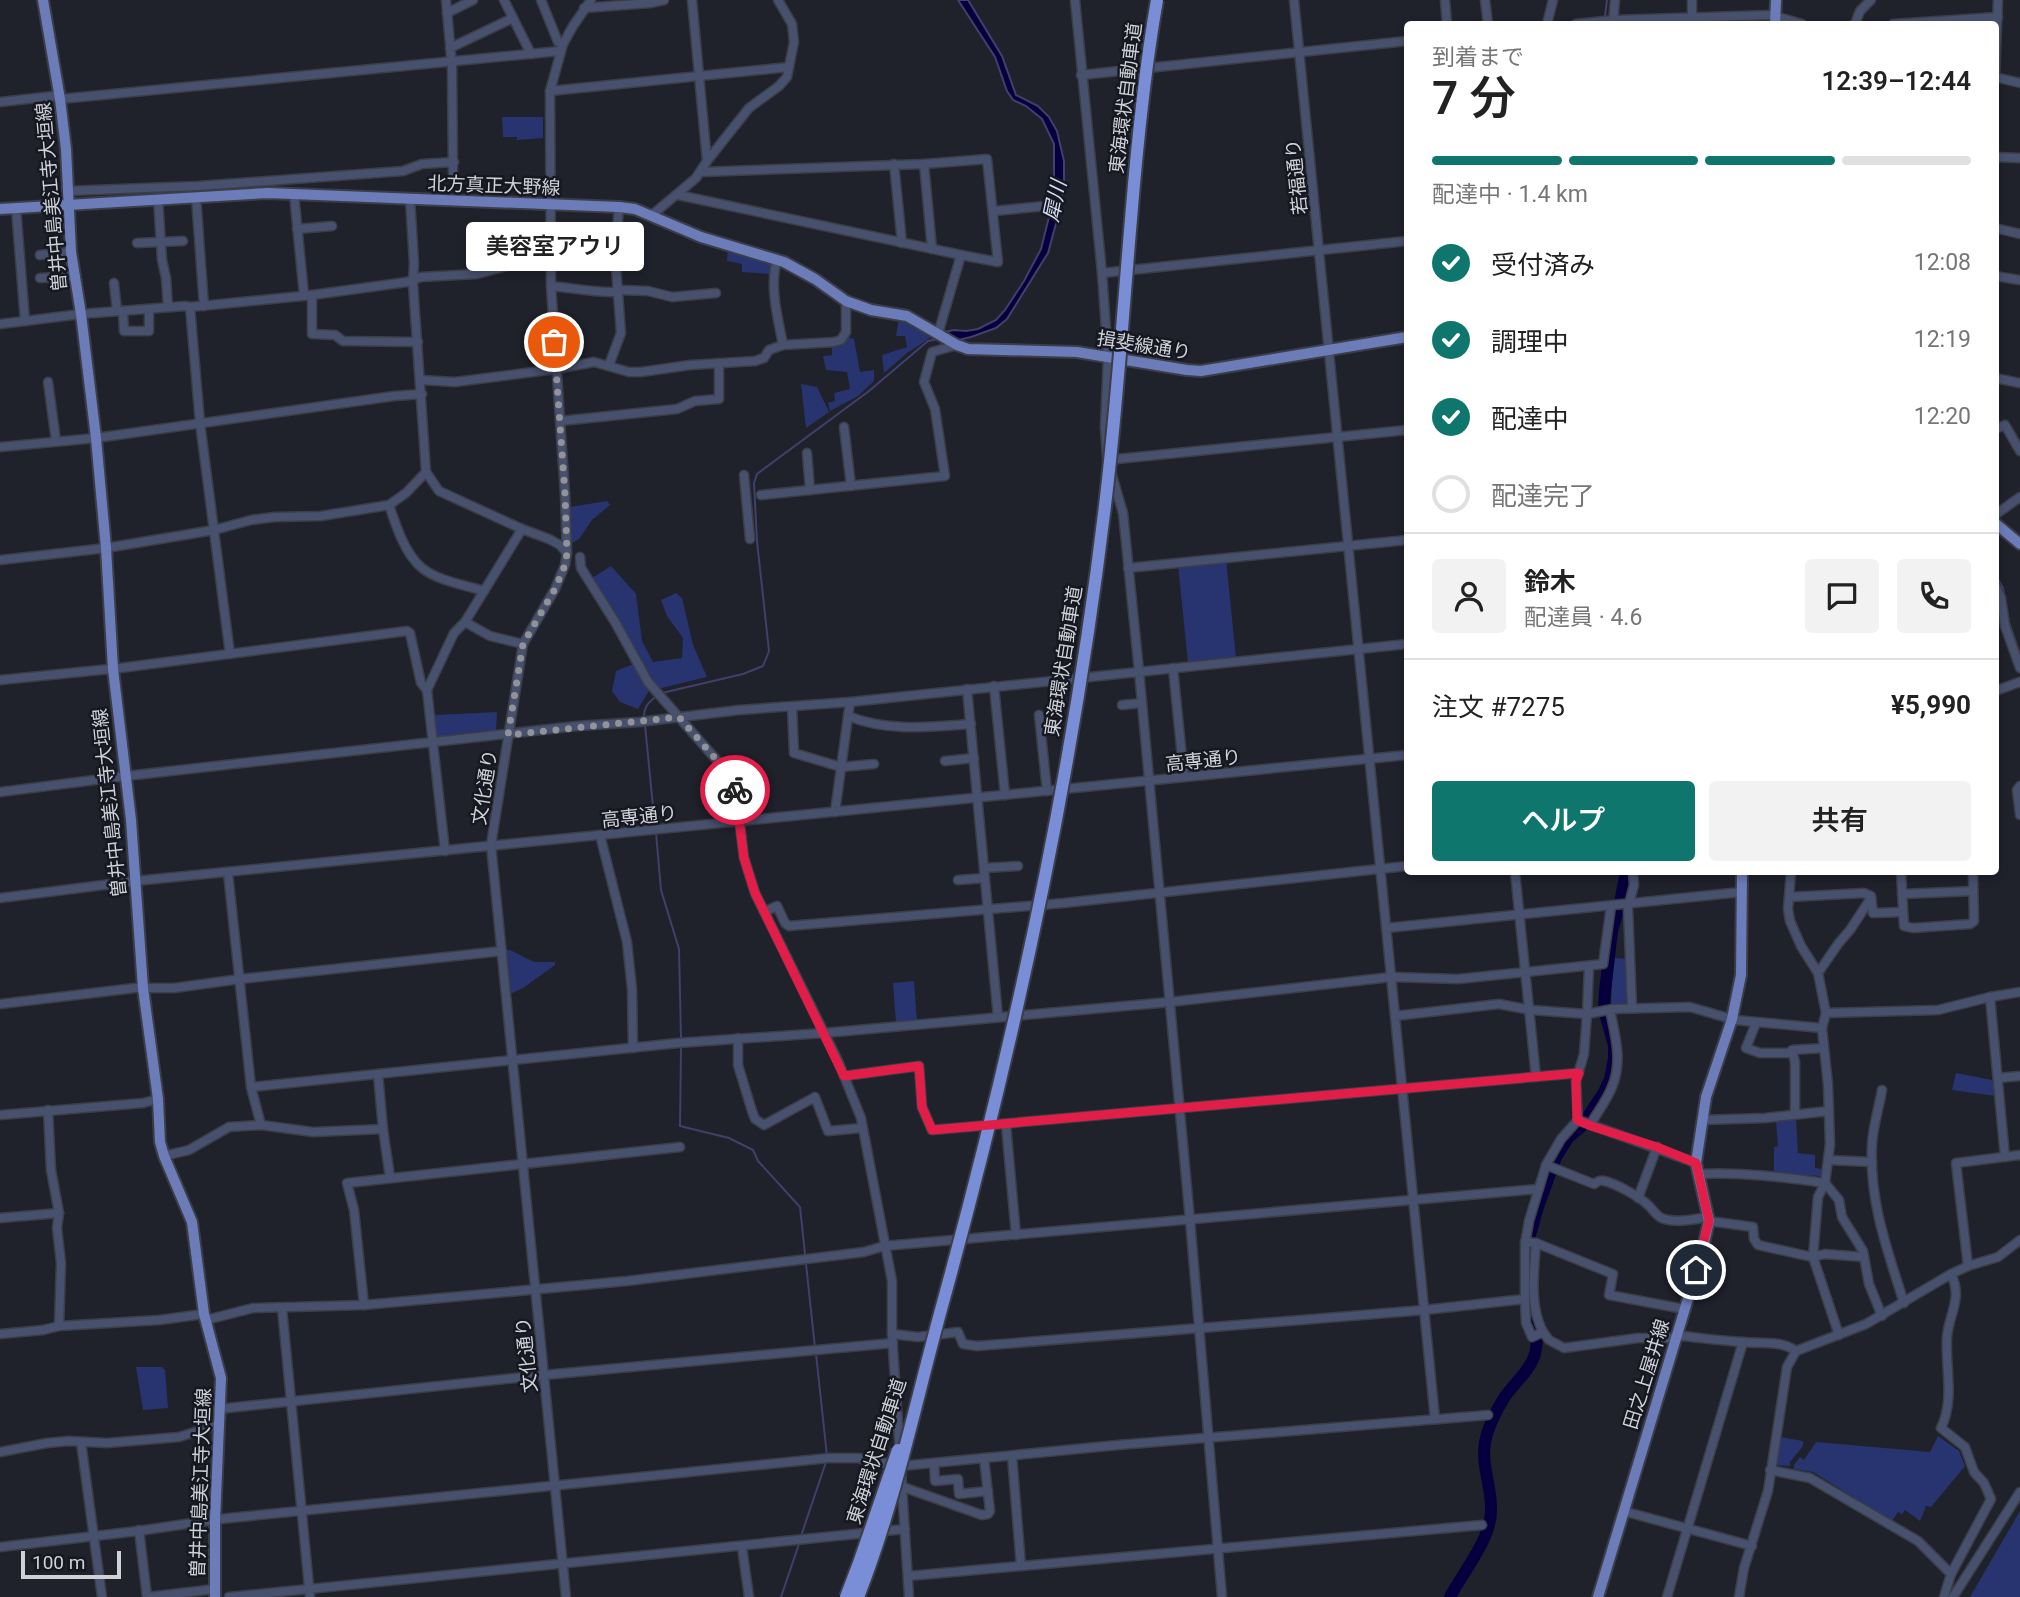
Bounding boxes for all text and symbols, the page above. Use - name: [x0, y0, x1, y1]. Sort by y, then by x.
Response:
- street label: 東海環状自動車道: [1105, 21, 1146, 175]
- text: 到着まで: [1432, 44, 1524, 71]
- text: 12:39–12:44: [1821, 66, 1971, 96]
- text: 7 分: [1432, 71, 1516, 125]
- street label: 曽井中島美江寺大垣線: [32, 101, 71, 293]
- street label: 若福通り: [1281, 138, 1312, 216]
- street label: 北方真正大野線: [427, 172, 561, 199]
- water label: 犀川: [1039, 176, 1072, 224]
- text: 配達中 · 1.4 km: [1432, 181, 1588, 208]
- callout: 美容室アウリ: [465, 223, 643, 272]
- text: 美容室アウリ: [486, 233, 624, 260]
- icon: check: [1432, 244, 1470, 282]
- text: 12:08: [1914, 249, 1971, 276]
- text: 受付済み: [1491, 250, 1595, 280]
- pin: [524, 312, 584, 372]
- icon: check: [1432, 321, 1470, 359]
- icon: bag: [535, 323, 573, 361]
- text: 12:19: [1914, 326, 1971, 353]
- street label: 揖斐線通り: [1095, 327, 1193, 364]
- text: 調理中: [1491, 327, 1569, 357]
- icon: check: [1432, 398, 1470, 436]
- text: 12:20: [1914, 403, 1971, 430]
- text: 配達中: [1491, 404, 1569, 434]
- text: 配達完了: [1491, 481, 1595, 511]
- button: person: [1432, 559, 1506, 633]
- button: chat: [1805, 559, 1879, 633]
- button: phone: [1897, 559, 1971, 633]
- text: 鈴木: [1524, 567, 1576, 597]
- street label: 東海環状自動車道: [1040, 584, 1087, 738]
- text: 配達員 · 4.6: [1524, 604, 1642, 631]
- text: ¥5,990: [1891, 690, 1971, 720]
- text: 注文 #7275: [1432, 692, 1565, 722]
- street label: 曽井中島美江寺大垣線: [88, 707, 131, 899]
- street label: 高専通り: [1164, 745, 1242, 776]
- street label: 文化通り: [467, 748, 502, 826]
- courier: [700, 755, 770, 825]
- icon: bike: [716, 771, 754, 809]
- button: ヘルプ: [1432, 781, 1695, 861]
- button: 共有: [1709, 781, 1971, 861]
- street label: 高専通り: [600, 801, 678, 832]
- pin: [1666, 1240, 1726, 1300]
- icon: home: [1677, 1251, 1715, 1289]
- street label: 文化通り: [511, 1316, 542, 1394]
- street label: 田之上屋井線: [1619, 1316, 1674, 1432]
- street label: 東海環状自動車道: [842, 1375, 911, 1527]
- street label: 曽井中島美江寺大垣線: [186, 1388, 215, 1578]
- scale bar: [21, 1548, 121, 1580]
- text: 100 m: [32, 1551, 85, 1574]

